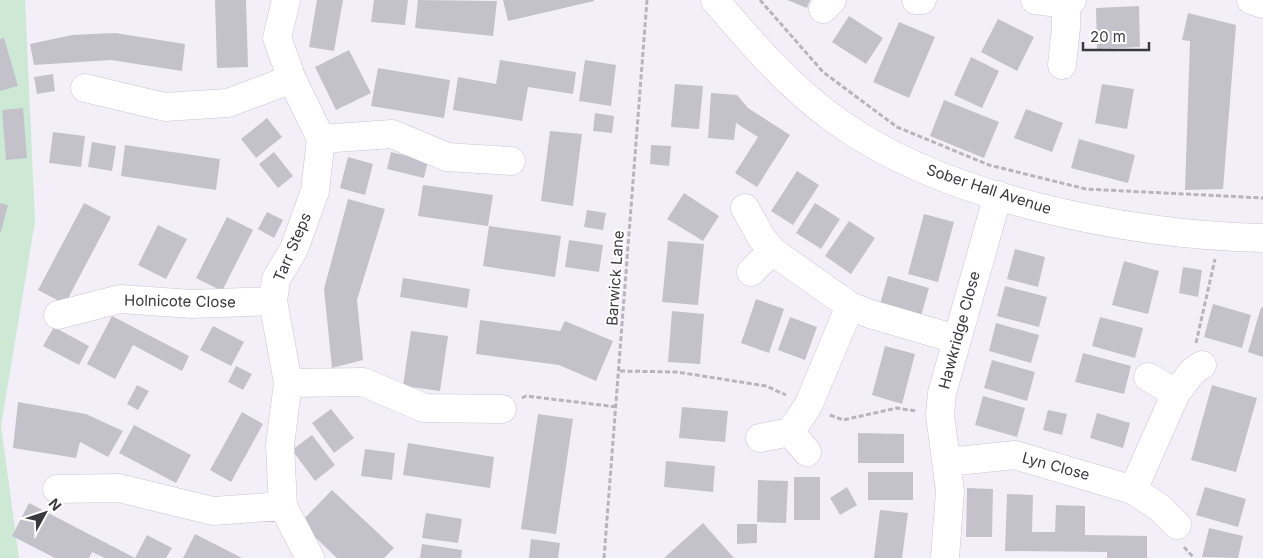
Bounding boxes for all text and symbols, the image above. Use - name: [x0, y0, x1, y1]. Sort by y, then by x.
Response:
- scale bar: [1083, 20, 1149, 52]
- text: 20 m: [1090, 27, 1126, 46]
- street label: Sober Hall Avenue: [924, 160, 1054, 218]
- street label: Tarr Steps: [269, 210, 315, 284]
- street label: Barwick Lane: [602, 230, 628, 326]
- street label: Hawkridge Close: [934, 269, 984, 391]
- street label: Holnicote Close: [124, 291, 236, 311]
- street label: Lyn Close: [1020, 448, 1092, 484]
- north arrow: [20, 488, 70, 538]
- text: N: [45, 495, 65, 514]

